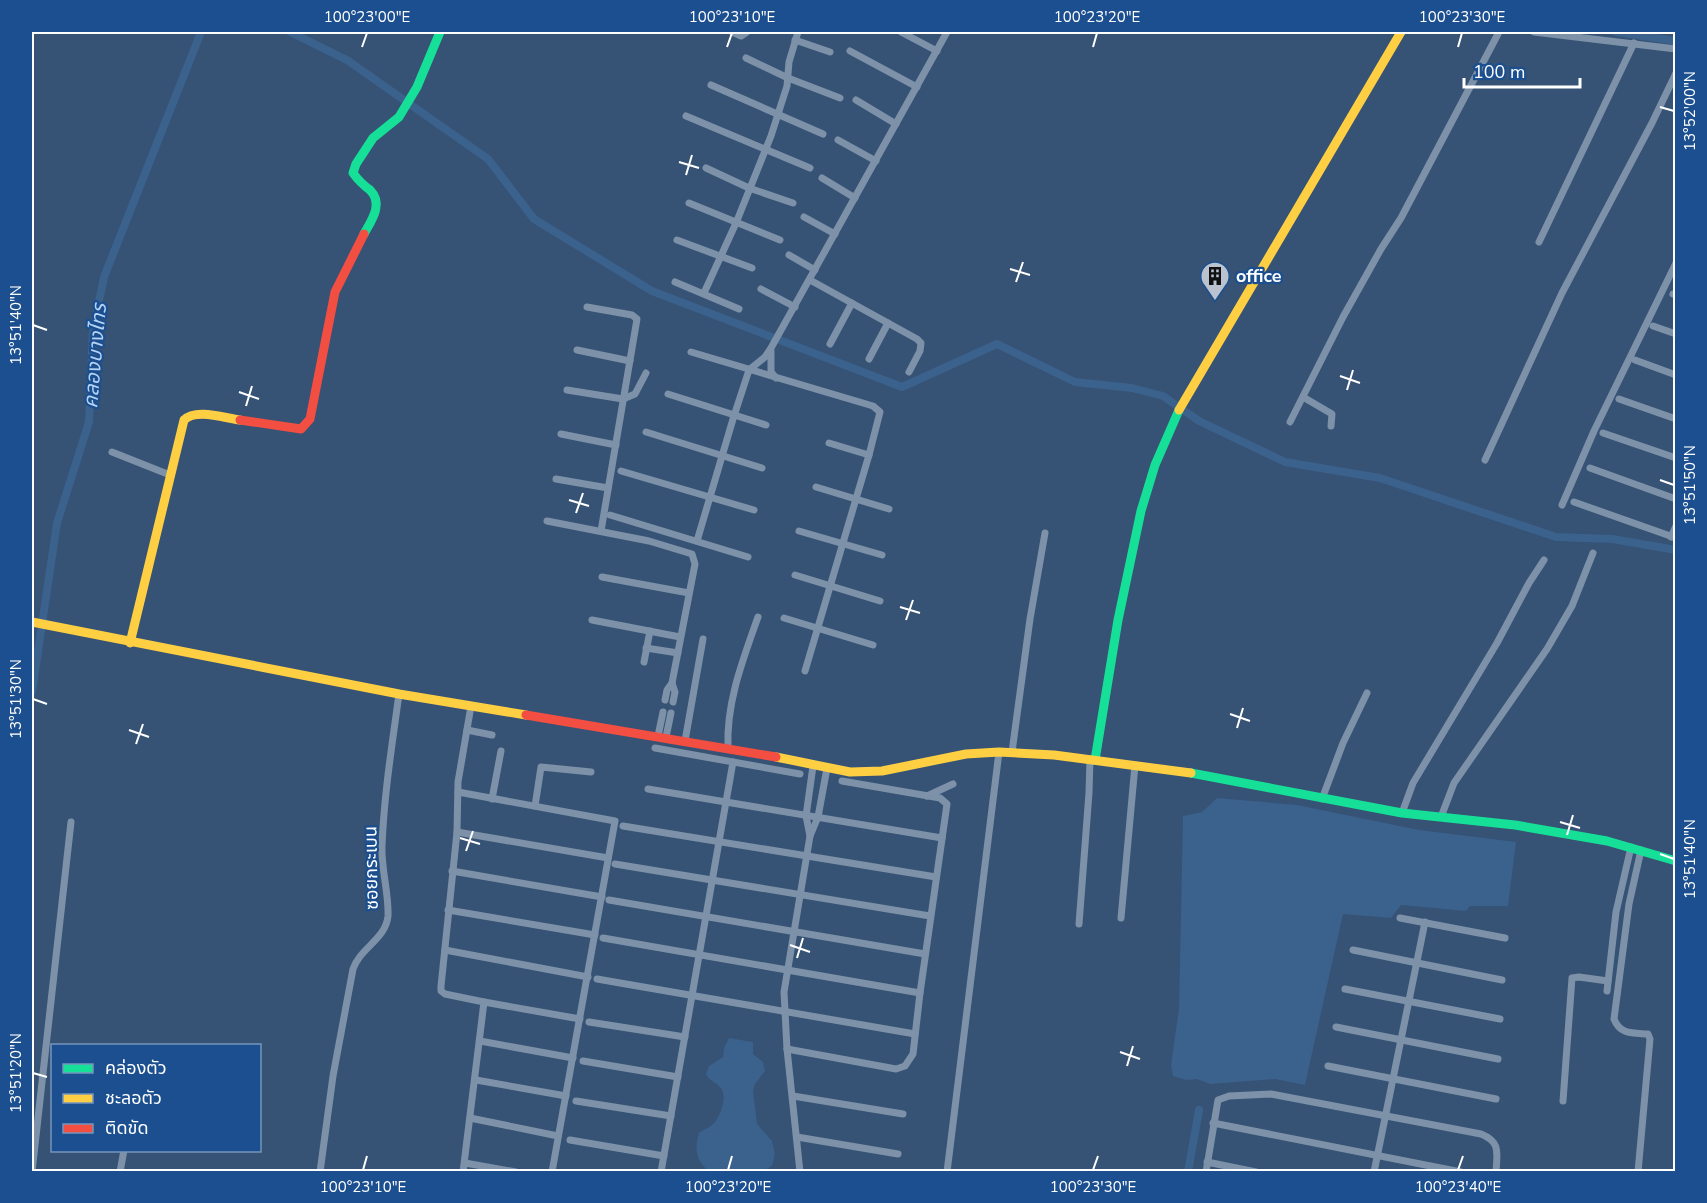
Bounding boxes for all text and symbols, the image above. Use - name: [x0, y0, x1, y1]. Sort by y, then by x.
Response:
- text: 100°23'00"E: [324, 7, 410, 27]
- text: 100°23'10"E: [689, 7, 775, 27]
- text: 100°23'20"E: [1054, 7, 1140, 27]
- text: 100°23'30"E: [1419, 7, 1505, 27]
- scale bar: [1464, 51, 1580, 89]
- text: 100 m: [1473, 60, 1525, 84]
- text: 13°52'00"N: [1680, 71, 1700, 151]
- building icon: office: [1199, 260, 1231, 302]
- place label: office: [1236, 264, 1282, 288]
- text: 13°51'40"N: [6, 285, 26, 365]
- water label: คลองบางไทร: [77, 301, 113, 409]
- text: 13°51'50"N: [1680, 445, 1700, 525]
- text: 13°51'30"N: [6, 659, 26, 739]
- text: 13°51'40"N: [1680, 819, 1700, 899]
- street label: ซอยกระเบน: [358, 826, 384, 910]
- text: 13°51'20"N: [6, 1033, 26, 1113]
- legend: [51, 1044, 261, 1152]
- text: คล่องตัว: [105, 1056, 167, 1080]
- text: ชะลอตัว: [105, 1086, 162, 1110]
- text: ติดขัด: [105, 1116, 148, 1140]
- text: 100°23'10"E: [320, 1177, 406, 1197]
- text: 100°23'20"E: [685, 1177, 771, 1197]
- text: 100°23'30"E: [1050, 1177, 1136, 1197]
- text: 100°23'40"E: [1415, 1177, 1501, 1197]

